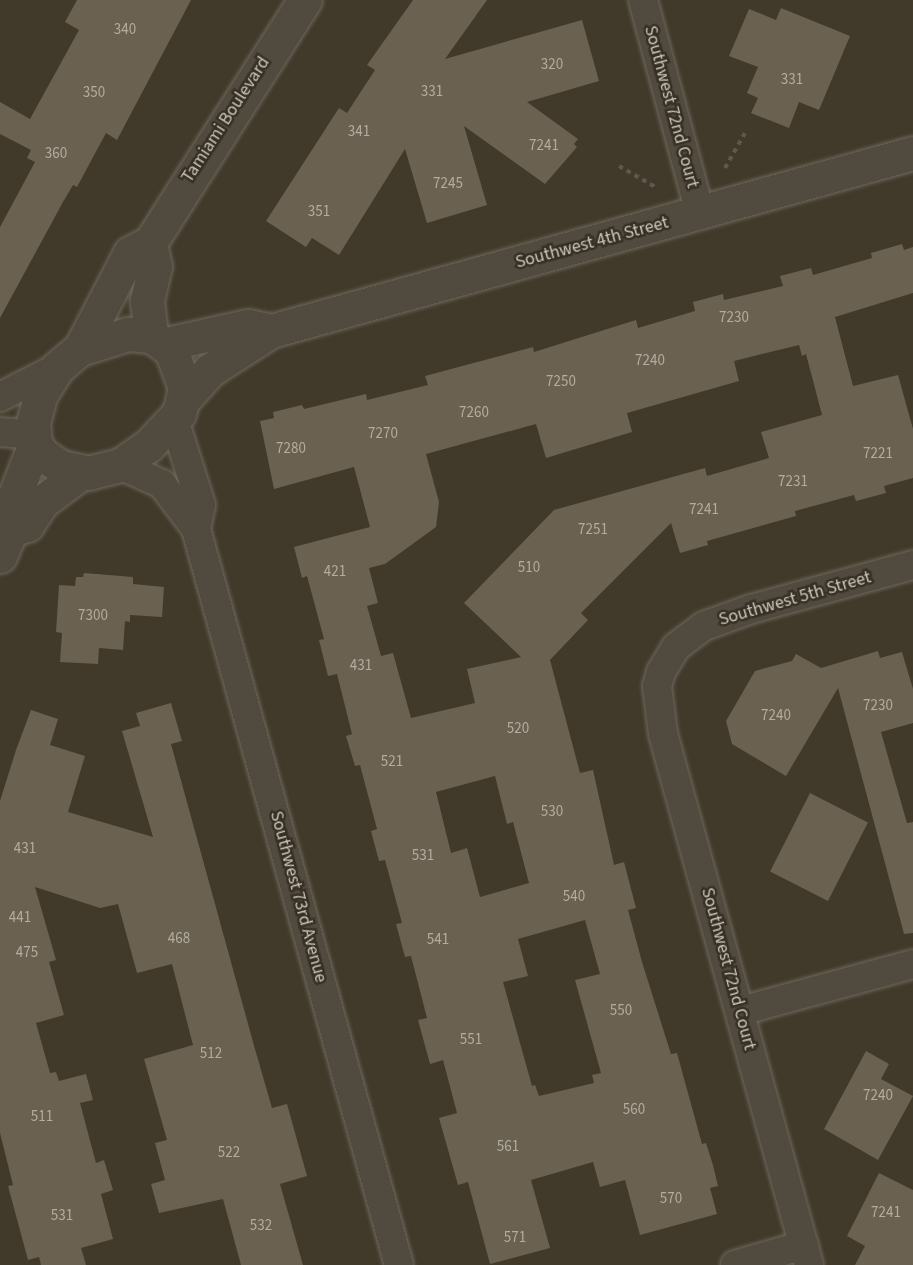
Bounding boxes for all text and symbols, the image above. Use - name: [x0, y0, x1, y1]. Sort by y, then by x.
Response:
- house number: 340: [114, 21, 136, 39]
- street label: Southwest 72nd Court: [639, 23, 703, 191]
- street label: Tamiami Boulevard: [177, 53, 275, 187]
- house number: 320: [541, 56, 563, 74]
- house number: 331: [781, 71, 803, 89]
- house number: 331: [421, 83, 443, 101]
- house number: 350: [83, 84, 105, 102]
- house number: 341: [348, 123, 370, 141]
- house number: 7241: [529, 137, 559, 155]
- house number: 360: [45, 145, 67, 163]
- house number: 7245: [433, 175, 463, 193]
- house number: 351: [308, 203, 330, 221]
- street label: Southwest 4th Street: [513, 212, 671, 274]
- house number: 7230: [719, 309, 749, 327]
- house number: 7240: [635, 352, 665, 370]
- house number: 7250: [546, 373, 576, 391]
- house number: 7260: [459, 404, 489, 422]
- house number: 7270: [368, 425, 398, 443]
- house number: 7280: [276, 440, 306, 458]
- house number: 7221: [863, 445, 893, 463]
- house number: 7231: [778, 473, 808, 491]
- house number: 7241: [689, 501, 719, 519]
- house number: 7251: [578, 521, 608, 539]
- house number: 510: [518, 559, 540, 577]
- house number: 421: [324, 563, 346, 581]
- street label: Southwest 5th Street: [716, 567, 874, 631]
- house number: 7300: [78, 607, 108, 625]
- house number: 431: [350, 657, 372, 675]
- house number: 7230: [863, 697, 893, 715]
- house number: 7240: [761, 707, 791, 725]
- house number: 520: [507, 720, 529, 738]
- house number: 521: [381, 753, 403, 771]
- house number: 530: [541, 803, 563, 821]
- street label: Southwest 73rd Avenue: [265, 809, 331, 985]
- house number: 431: [14, 840, 36, 858]
- house number: 531: [412, 847, 434, 865]
- street label: Southwest 72nd Court: [696, 885, 760, 1053]
- house number: 540: [563, 888, 585, 906]
- house number: 441: [9, 909, 31, 927]
- house number: 468: [168, 930, 190, 948]
- house number: 541: [427, 931, 449, 949]
- house number: 475: [16, 944, 38, 962]
- house number: 550: [610, 1002, 632, 1020]
- house number: 551: [460, 1031, 482, 1049]
- house number: 512: [200, 1045, 222, 1063]
- house number: 7240: [863, 1087, 893, 1105]
- house number: 560: [623, 1101, 645, 1119]
- house number: 511: [31, 1108, 53, 1126]
- house number: 561: [497, 1138, 519, 1156]
- house number: 522: [218, 1144, 240, 1162]
- house number: 570: [660, 1190, 682, 1208]
- house number: 7241: [871, 1204, 901, 1222]
- house number: 531: [51, 1207, 73, 1225]
- house number: 532: [250, 1217, 272, 1235]
- house number: 571: [504, 1229, 526, 1247]

